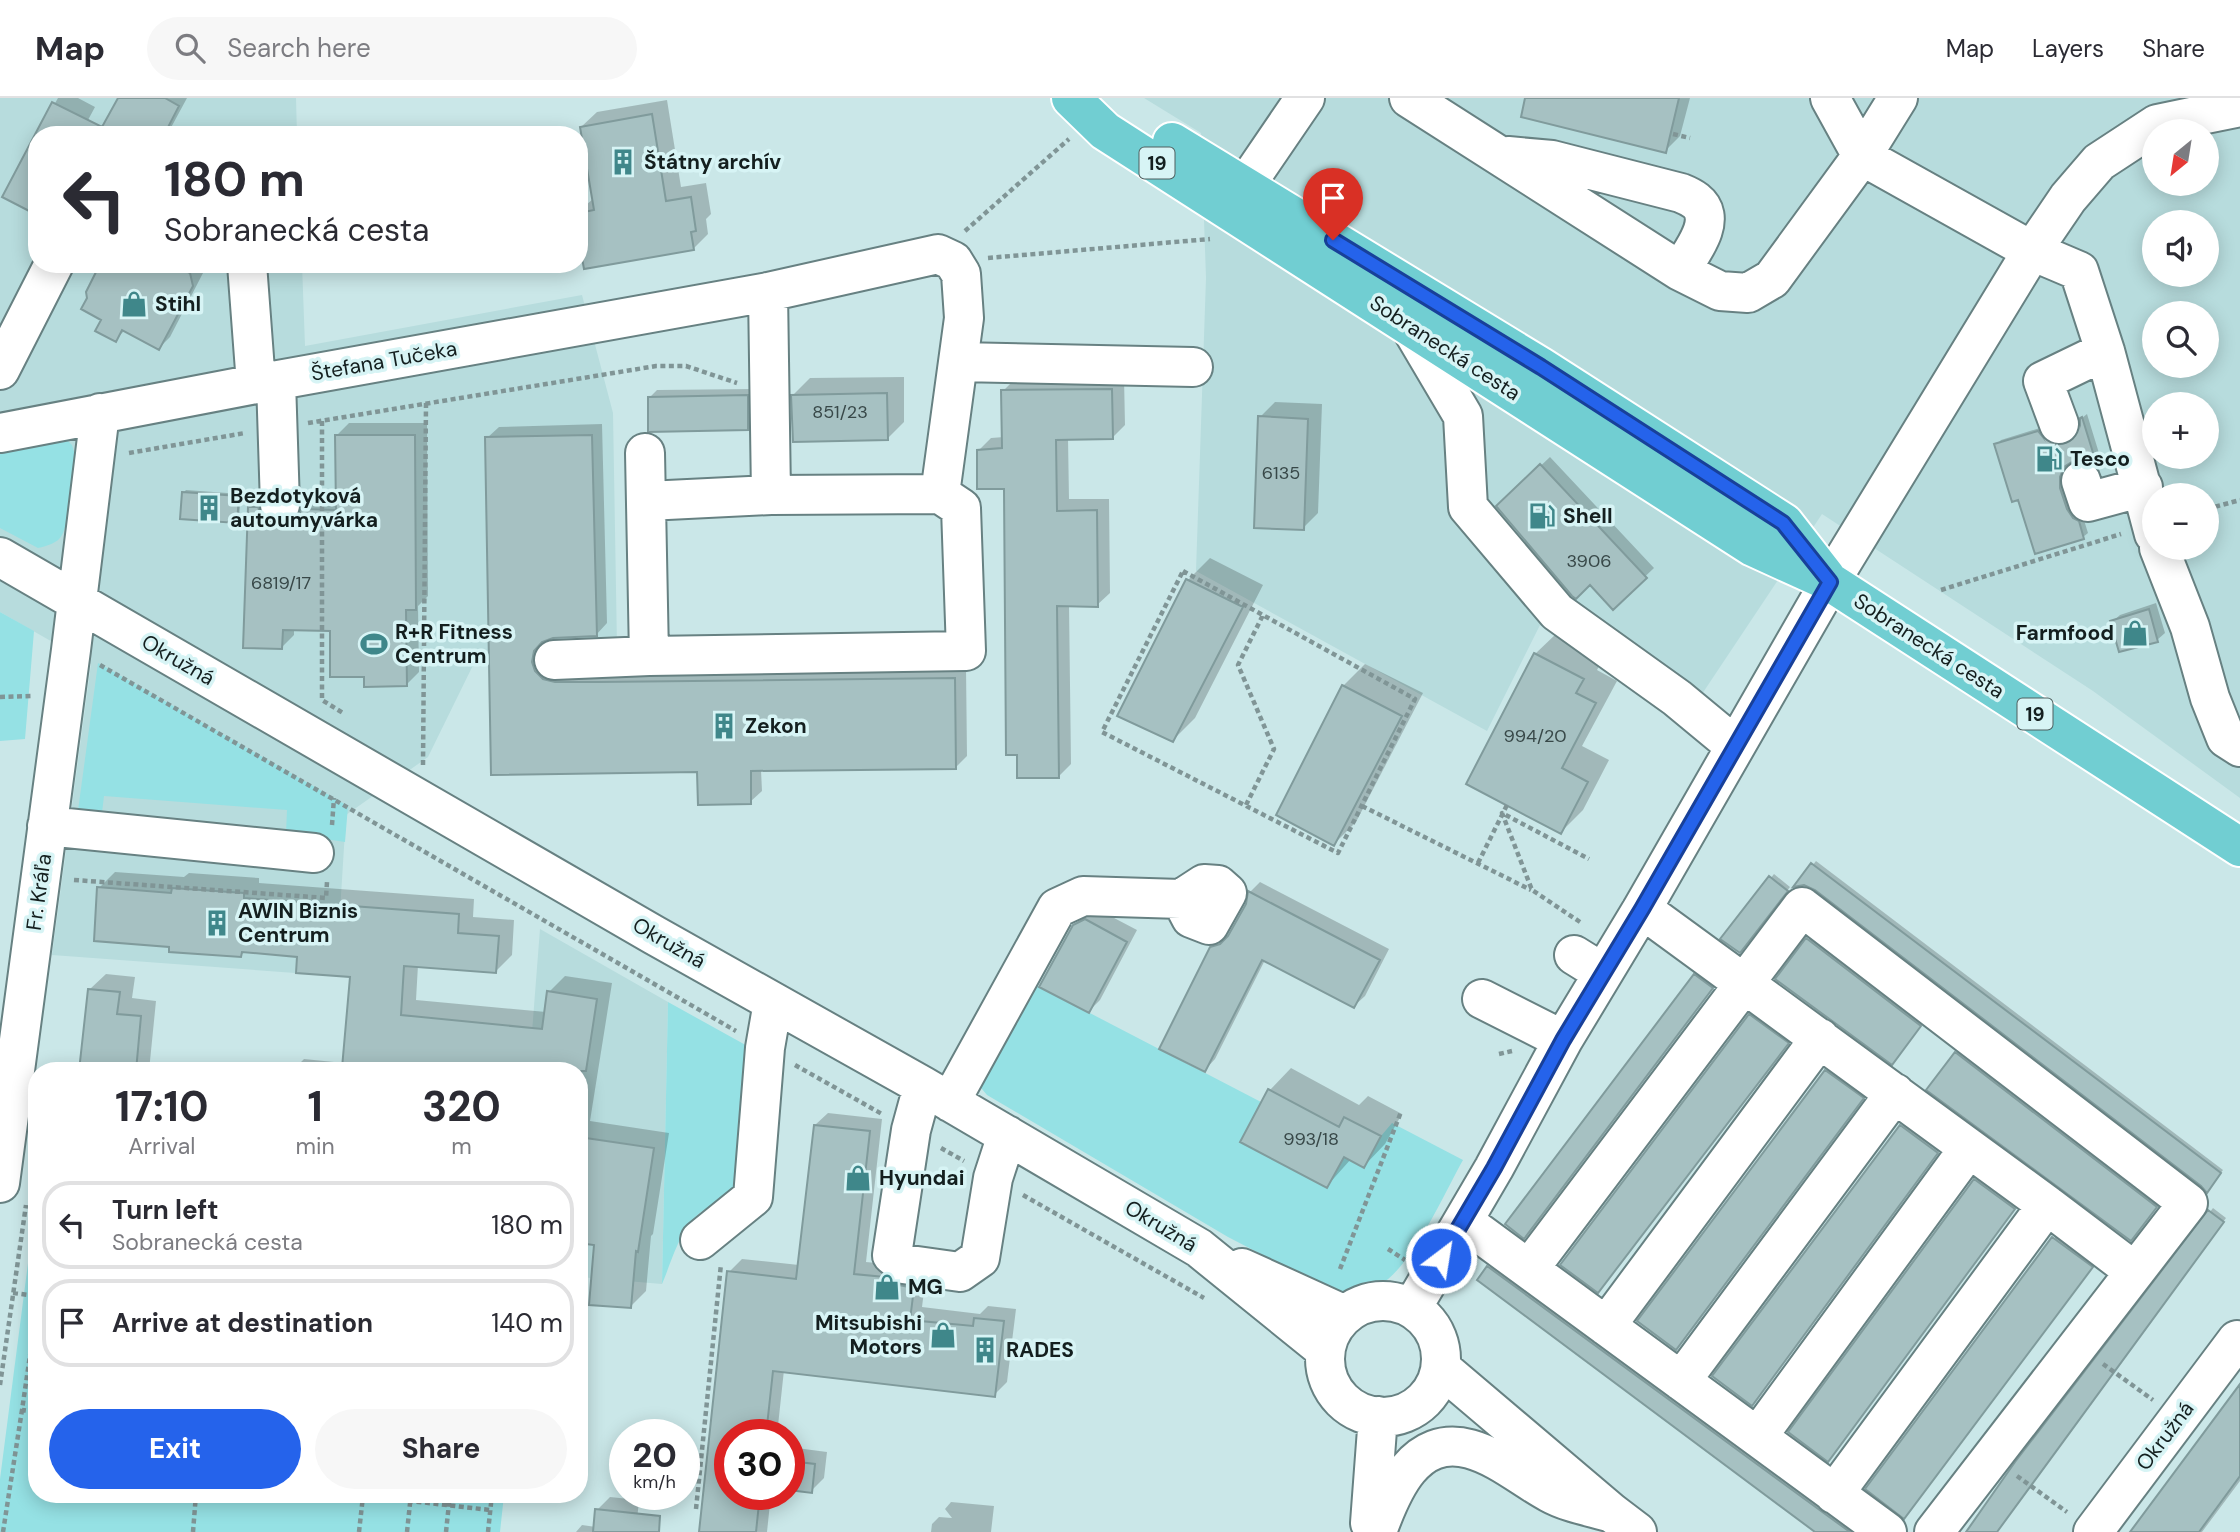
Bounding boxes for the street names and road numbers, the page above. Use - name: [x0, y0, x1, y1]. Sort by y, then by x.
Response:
- road number: 19: [1140, 148, 1174, 178]
- street label: Sobranecká cesta: [1364, 289, 1526, 407]
- street label: Štefana Tučeka: [309, 334, 459, 388]
- street label: Sobranecká cesta: [1848, 587, 2010, 705]
- street label: Okružná: [136, 628, 220, 692]
- road number: 19: [2018, 698, 2052, 730]
- street label: Fr. Kráľa: [20, 852, 58, 932]
- street label: Okružná: [627, 911, 711, 975]
- street label: Okružná: [1120, 1193, 1202, 1259]
- street label: Okružná: [2130, 1396, 2200, 1476]

